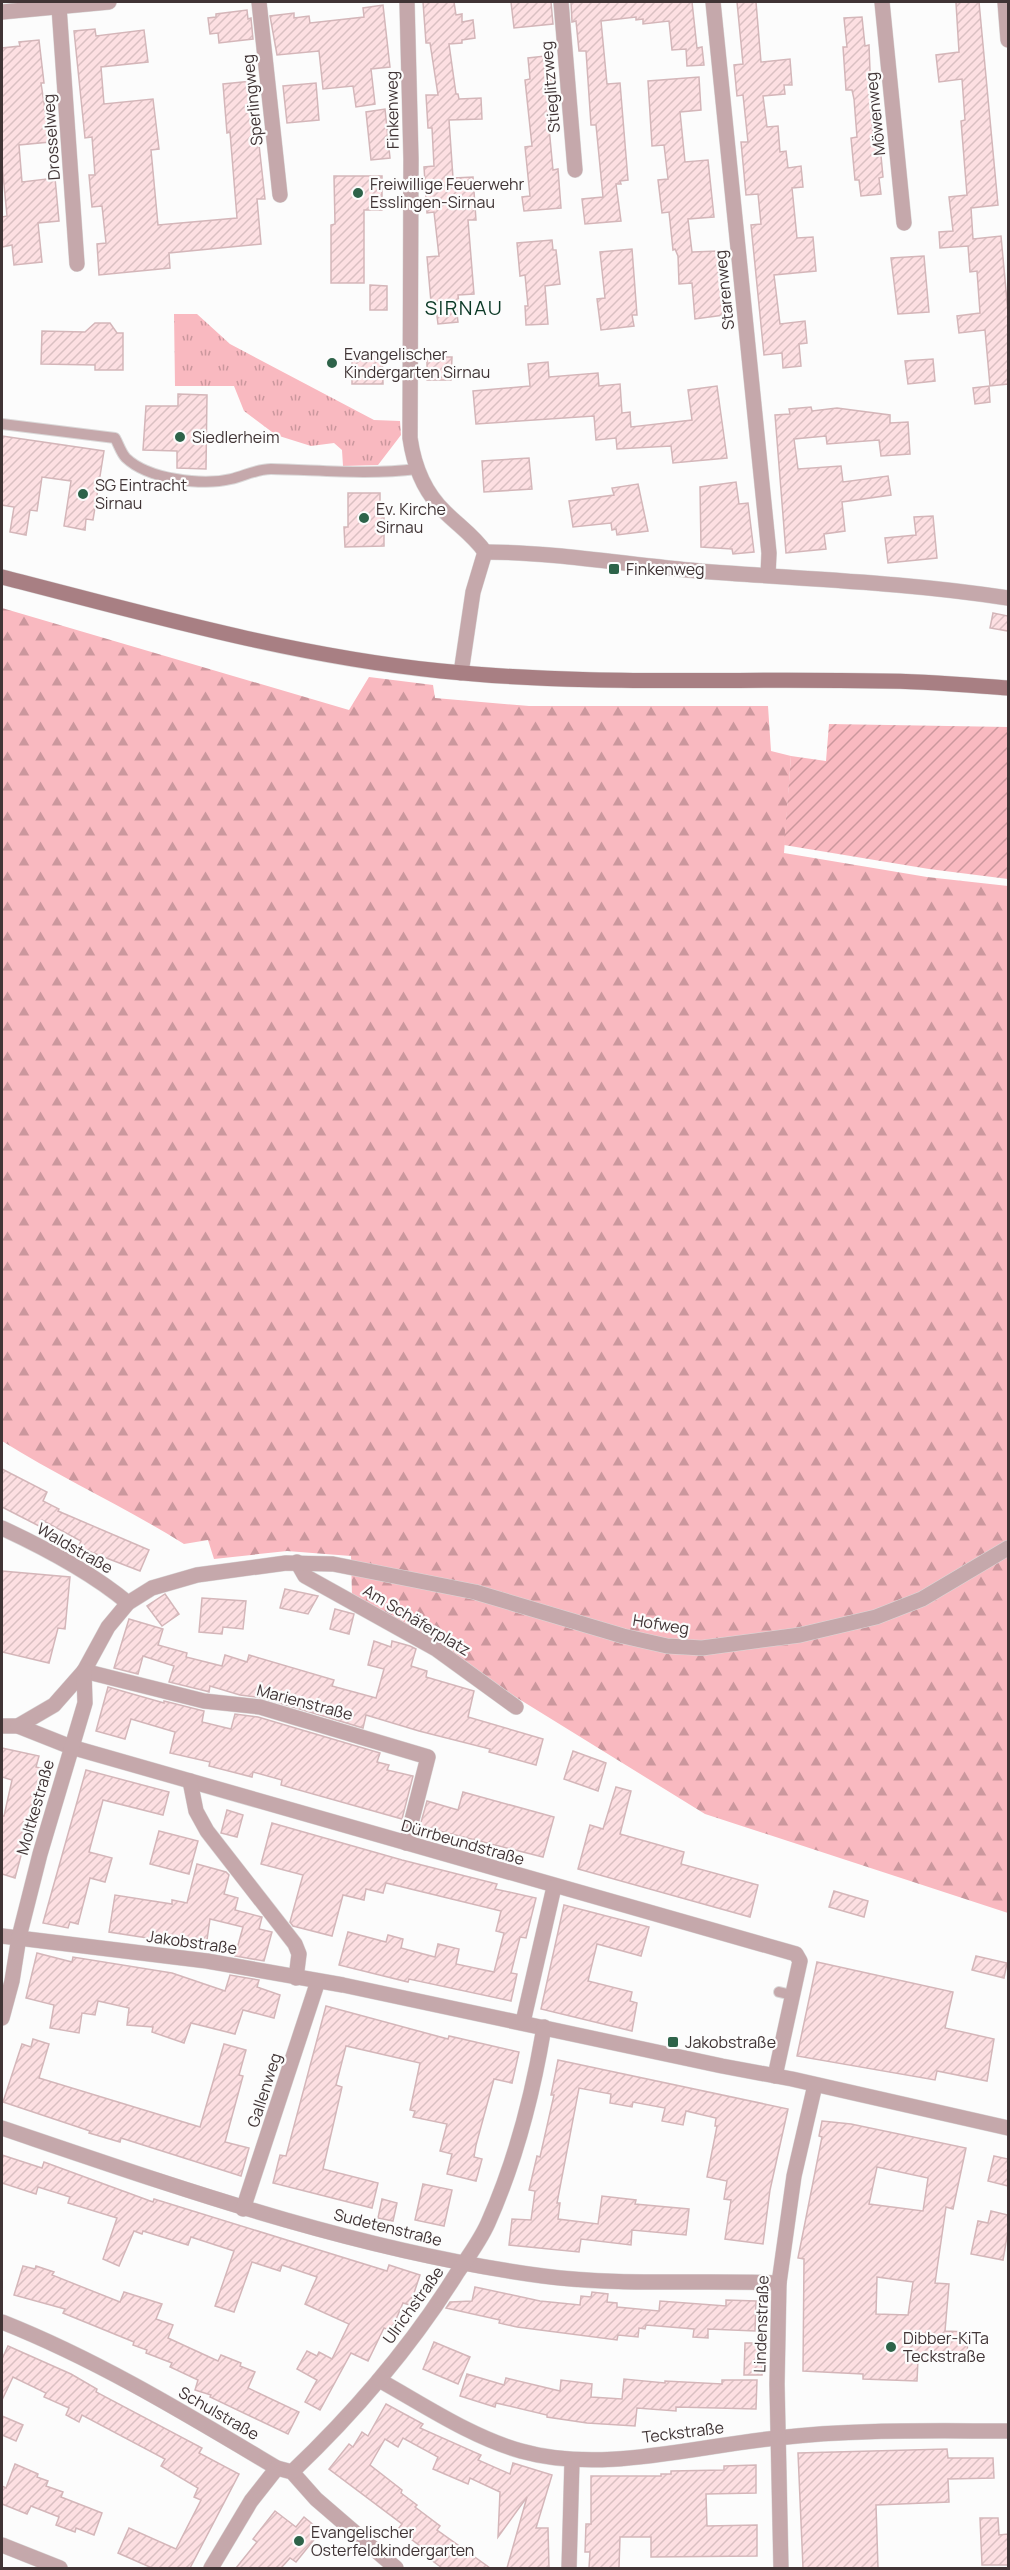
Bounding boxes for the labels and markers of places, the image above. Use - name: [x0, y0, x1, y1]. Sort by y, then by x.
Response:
- place label: Freiwillige Feuerwehr Esslingen-Sirnau: [370, 173, 525, 213]
- marker: Freiwillige Feuerwehr Esslingen-Sirnau: [351, 186, 365, 200]
- place label: Evangelischer Kindergarten Sirnau: [344, 343, 490, 383]
- marker: Evangelischer Kindergarten Sirnau: [325, 356, 339, 370]
- place label: Siedlerheim: [192, 426, 279, 448]
- marker: Siedlerheim: [173, 430, 187, 444]
- place label: SG Eintracht Sirnau: [95, 474, 187, 514]
- marker: SG Eintracht Sirnau: [76, 487, 90, 501]
- place label: Ev. Kirche Sirnau: [376, 498, 446, 538]
- marker: Ev. Kirche Sirnau: [357, 511, 371, 525]
- place label: Finkenweg: [626, 558, 704, 580]
- marker: Finkenweg: [607, 562, 621, 576]
- place label: Jakobstraße: [685, 2031, 776, 2053]
- marker: Jakobstraße: [666, 2035, 680, 2049]
- place label: Dibber-KiTa Teckstraße: [903, 2327, 989, 2367]
- marker: Dibber-KiTa Teckstraße: [884, 2340, 898, 2354]
- place label: Evangelischer Osterfeldkindergarten: [311, 2521, 474, 2561]
- marker: Evangelischer Osterfeldkindergarten: [292, 2534, 306, 2548]

